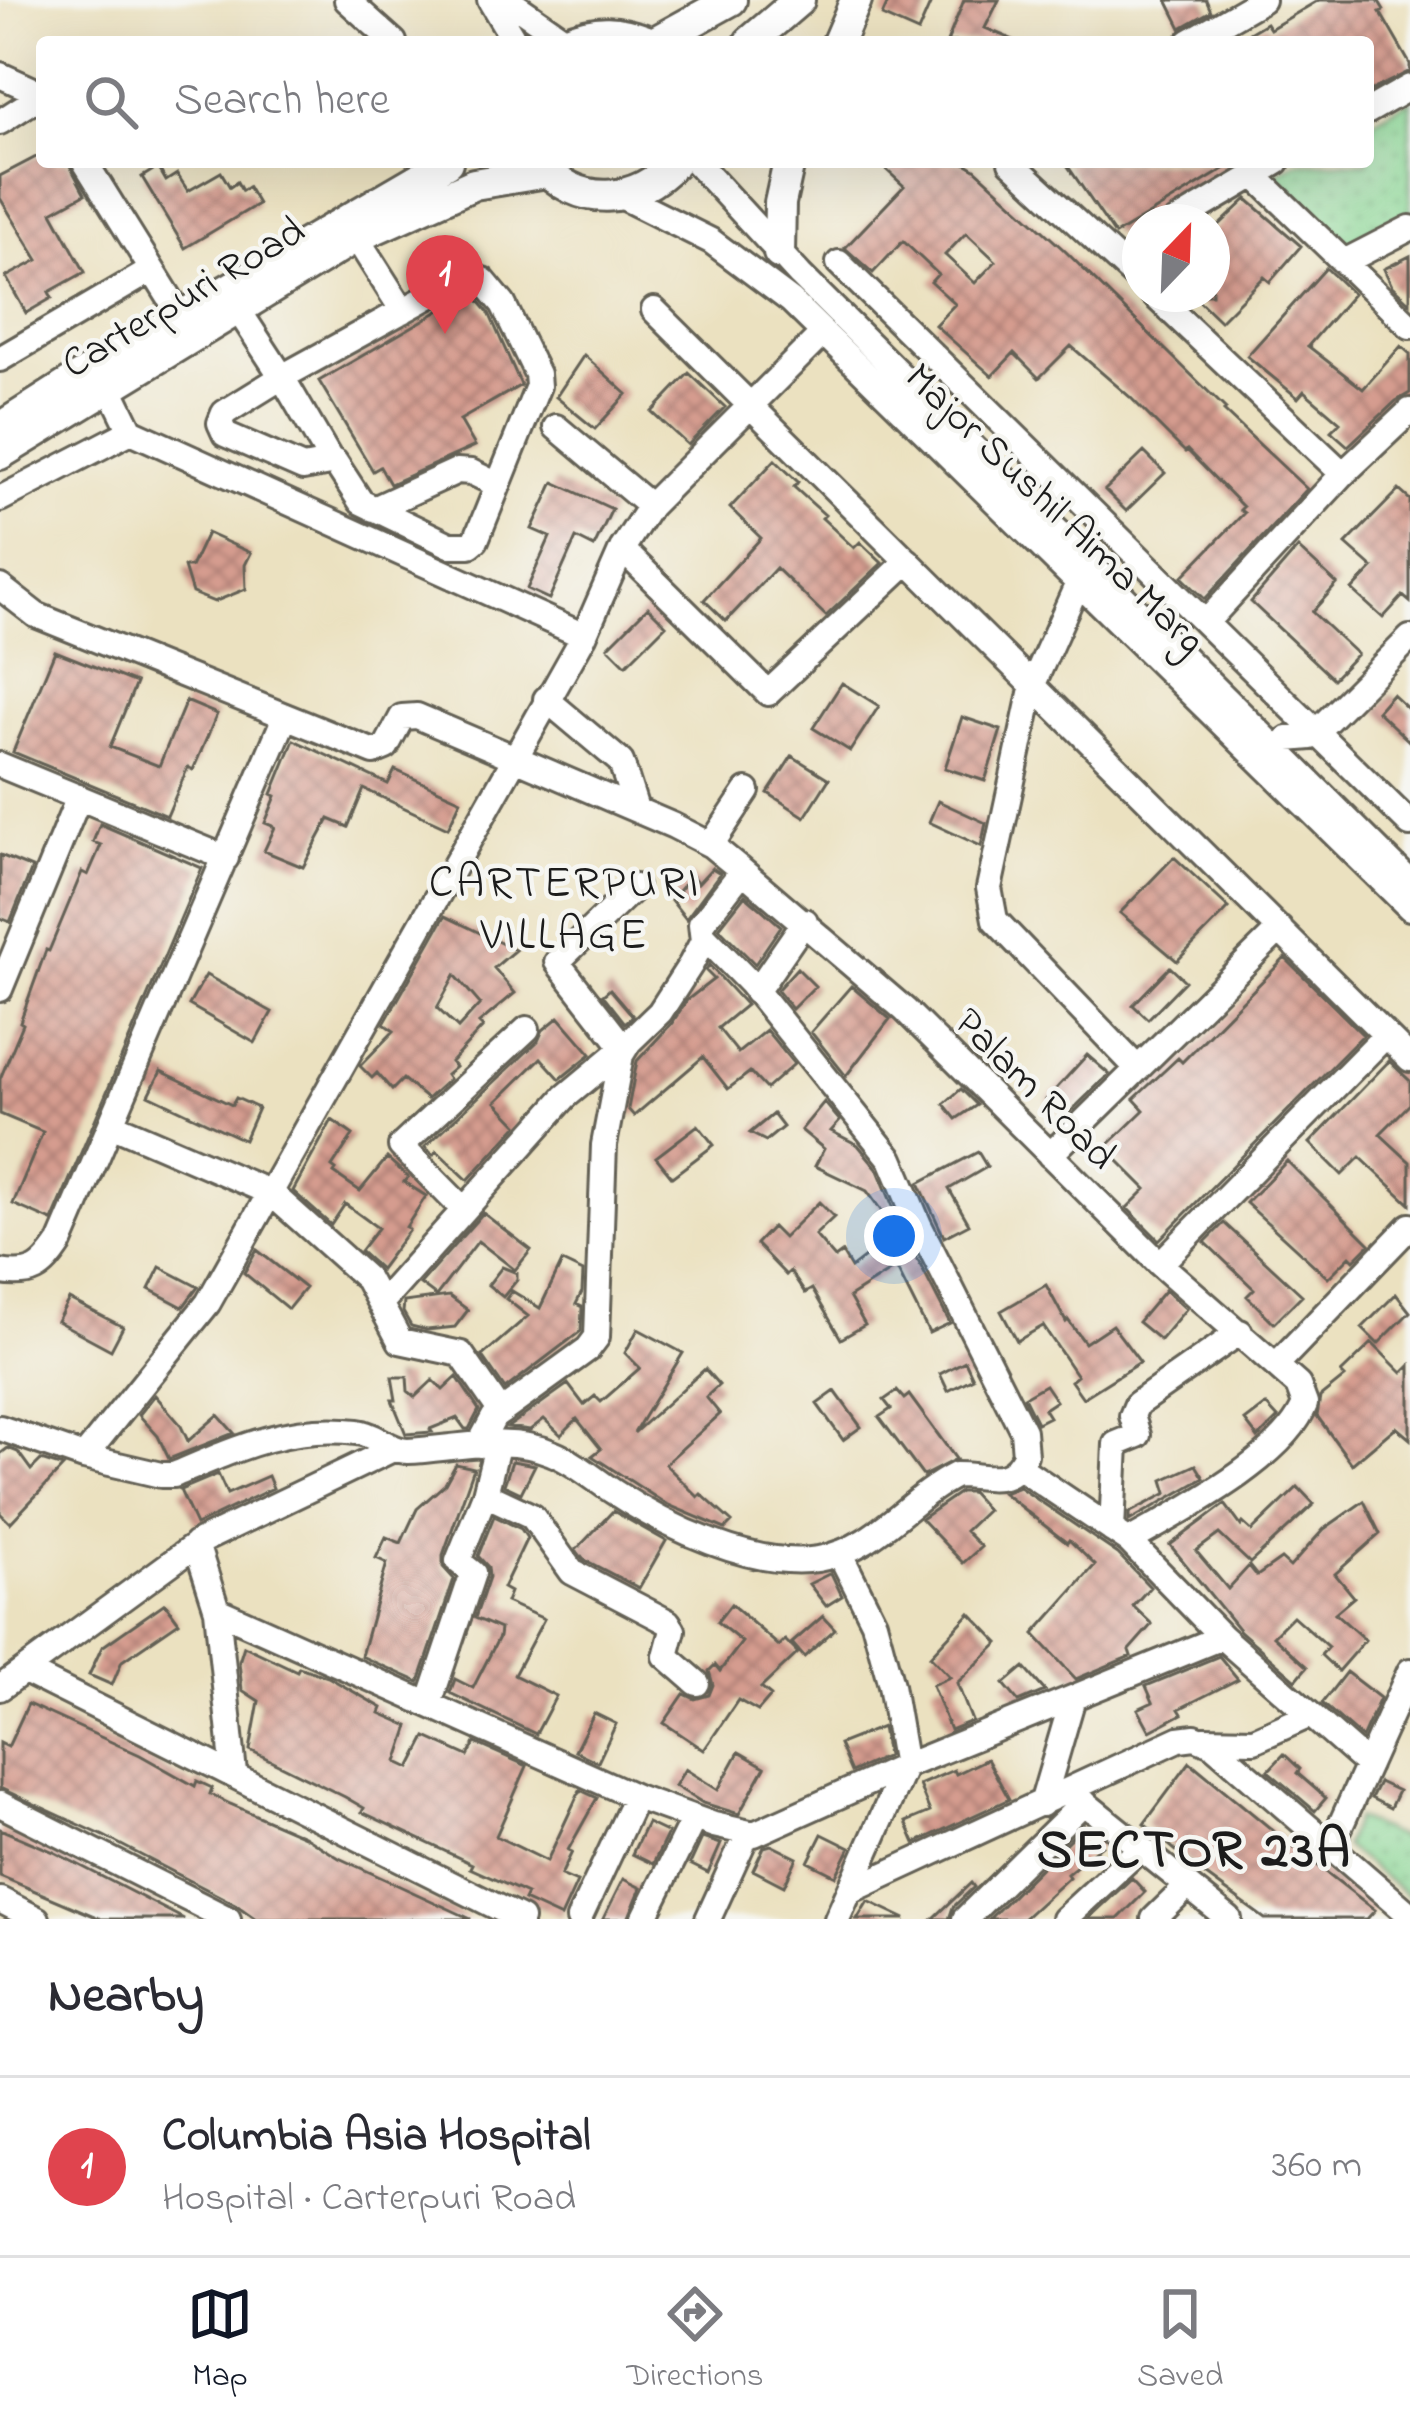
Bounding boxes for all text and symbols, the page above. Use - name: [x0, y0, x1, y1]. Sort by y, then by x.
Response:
- search box: [36, 36, 1374, 168]
- icon: search: [78, 69, 144, 135]
- text: Search here: [174, 69, 390, 135]
- street label: Carterpuri Road: [51, 202, 317, 396]
- north arrow: [1122, 204, 1230, 312]
- pin: 1: [406, 235, 484, 334]
- street label: Major Sushil Aima Marg: [889, 350, 1218, 671]
- district label: CARTERPURI VILLAGE: [429, 852, 701, 970]
- street label: Palam Road: [938, 995, 1129, 1186]
- your location: [864, 1206, 924, 1266]
- district label: SECTOR 23A: [1037, 1814, 1353, 1892]
- text: Nearby: [48, 1960, 204, 2035]
- text: Columbia Asia Hospital: [162, 2105, 591, 2171]
- text: 1: [81, 2138, 93, 2195]
- text: 360 m: [1272, 2138, 1362, 2195]
- text: Hospital · Carterpuri Road: [162, 2171, 576, 2228]
- tab: Map: [187, 2281, 253, 2401]
- tab: Directions: [626, 2281, 764, 2401]
- tab: Saved: [1137, 2281, 1223, 2401]

